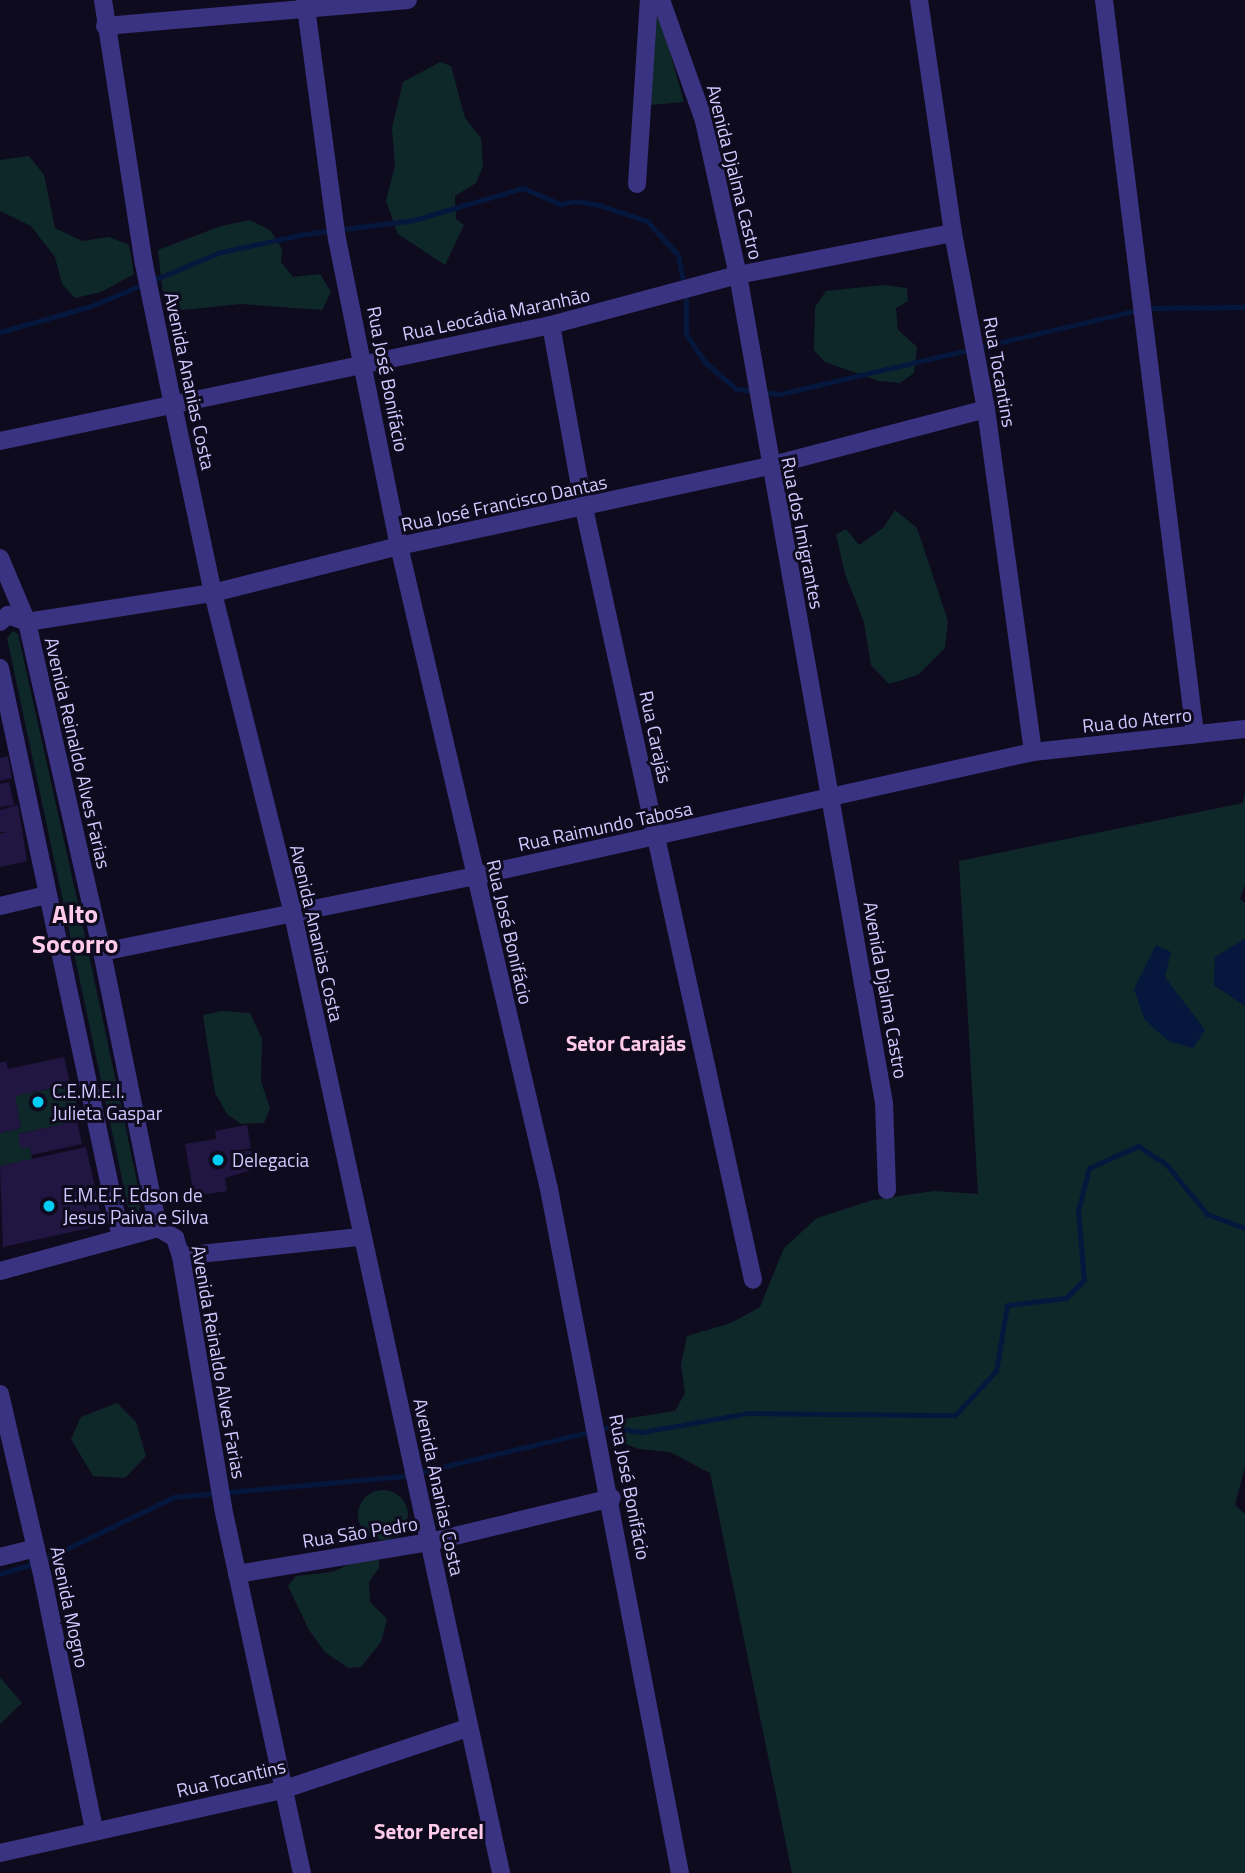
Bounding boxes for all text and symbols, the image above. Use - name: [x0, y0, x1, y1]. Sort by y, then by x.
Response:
- street label: Avenida Djalma Castro: [702, 82, 768, 262]
- street label: Rua Leocádia Maranhão: [400, 283, 592, 345]
- street label: Avenida Ananias Costa: [160, 290, 220, 472]
- street label: Rua José Bonifácio: [363, 304, 413, 454]
- street label: Rua Tocantins: [979, 315, 1021, 429]
- street label: Rua dos Imigrantes: [777, 455, 829, 611]
- street label: Rua José Francisco Dantas: [399, 470, 609, 536]
- street label: Avenida Reinaldo Alves Farias: [40, 635, 116, 871]
- street label: Rua Carajás: [635, 689, 677, 785]
- street label: Rua do Aterro: [1081, 703, 1193, 737]
- street label: Rua Raimundo Tabosa: [516, 796, 694, 856]
- street label: Avenida Ananias Costa: [286, 842, 348, 1024]
- street label: Rua José Bonifácio: [482, 857, 538, 1007]
- district label: Alto Socorro: [32, 898, 118, 960]
- street label: Avenida Djalma Castro: [859, 900, 913, 1080]
- district label: Setor Carajás: [566, 1030, 686, 1056]
- place label: C.E.M.E.I. Julieta Gaspar: [52, 1080, 162, 1124]
- marker: C.E.M.E.I. Julieta Gaspar: [30, 1094, 46, 1110]
- place label: Delegacia: [232, 1149, 309, 1171]
- marker: Delegacia: [210, 1152, 226, 1168]
- place label: E.M.E.F. Edson de Jesus Paiva e Silva: [63, 1184, 209, 1228]
- marker: E.M.E.F. Edson de Jesus Paiva e Silva: [41, 1198, 57, 1214]
- street label: Avenida Reinaldo Alves Farias: [187, 1244, 251, 1480]
- street label: Avenida Ananias Costa: [409, 1396, 469, 1578]
- street label: Rua José Bonifácio: [605, 1412, 655, 1562]
- street label: Rua São Pedro: [301, 1512, 419, 1552]
- street label: Avenida Mogno: [46, 1544, 94, 1670]
- street label: Rua Tocantins: [174, 1754, 288, 1802]
- district label: Setor Percel: [374, 1818, 484, 1844]

